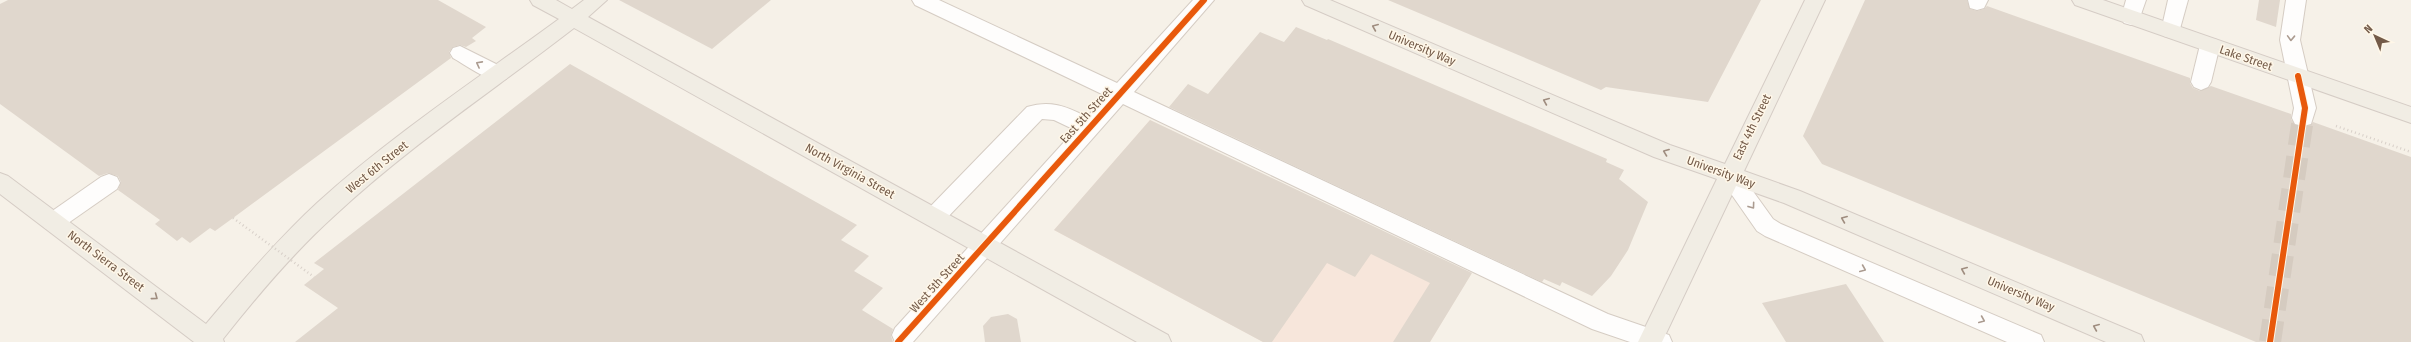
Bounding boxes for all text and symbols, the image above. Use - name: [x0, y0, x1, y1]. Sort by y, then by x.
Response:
- north arrow: [2355, 16, 2395, 56]
- text: N: [2362, 22, 2375, 36]
- one-way arrow: [1372, 24, 1379, 32]
- street label: University Way: [1386, 28, 1458, 69]
- one-way arrow: [2287, 35, 2296, 41]
- street label: Lake Street: [2218, 42, 2274, 74]
- one-way arrow: [476, 61, 483, 68]
- street label: East 5th Street: [1057, 84, 1115, 146]
- street label: East 4th Street: [1730, 92, 1774, 162]
- one-way arrow: [1543, 98, 1551, 106]
- street label: West 6th Street: [343, 138, 411, 196]
- street label: North Virginia Street: [803, 141, 897, 201]
- one-way arrow: [1662, 149, 1669, 157]
- street label: University Way: [1685, 153, 1758, 191]
- one-way arrow: [1747, 202, 1754, 209]
- one-way arrow: [1841, 216, 1849, 224]
- street label: North Sierra Street: [65, 228, 147, 294]
- street label: West 5th Street: [907, 251, 967, 315]
- one-way arrow: [1858, 264, 1866, 272]
- one-way arrow: [1960, 267, 1968, 275]
- street label: University Way: [1985, 274, 2057, 315]
- one-way arrow: [150, 292, 157, 299]
- one-way arrow: [1978, 316, 1985, 324]
- one-way arrow: [2093, 323, 2100, 331]

